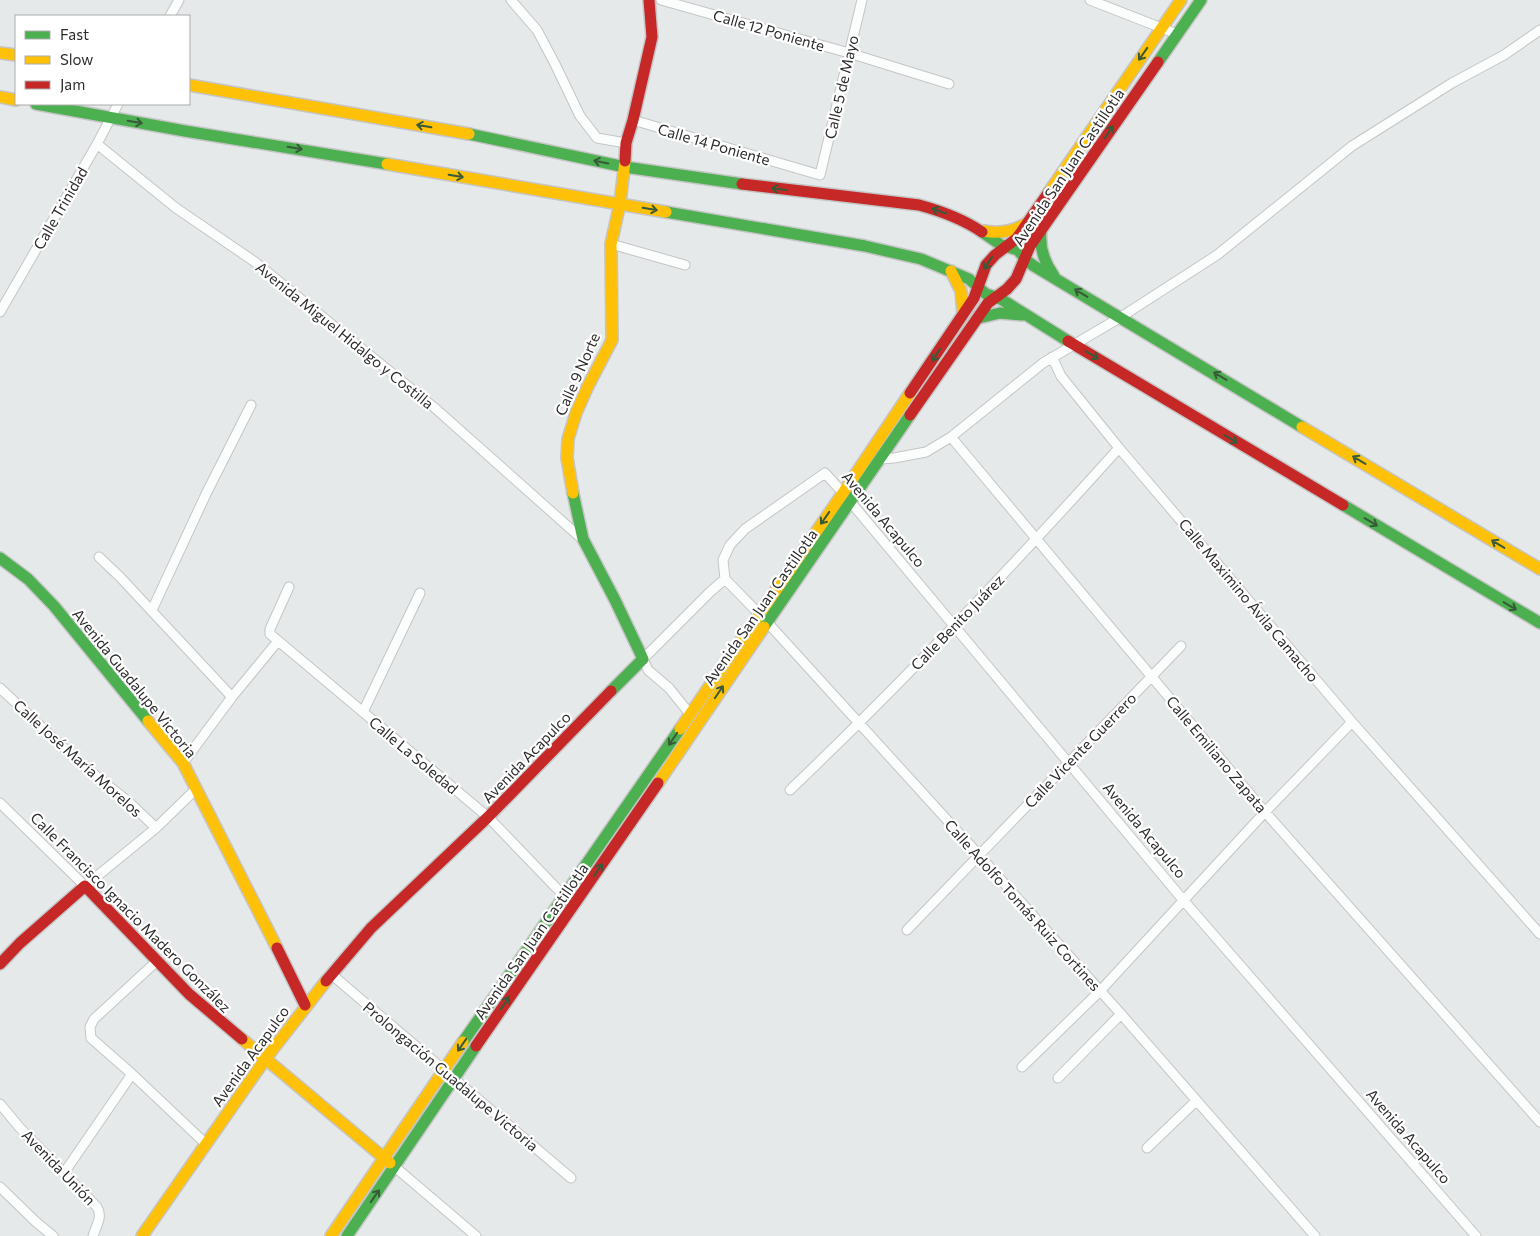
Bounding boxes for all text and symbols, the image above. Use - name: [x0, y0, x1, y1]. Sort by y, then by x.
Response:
- street label: Calle 12 Poniente: [711, 5, 827, 55]
- legend: [15, 15, 190, 105]
- text: Fast: [60, 25, 89, 43]
- street label: Calle 5 de Mayo: [820, 33, 862, 141]
- one-way arrow: [1138, 47, 1148, 61]
- text: Slow: [60, 50, 93, 68]
- text: Jam: [60, 75, 85, 93]
- street label: Avenida San Juan Castillotla: [1008, 85, 1128, 249]
- one-way arrow: [127, 118, 143, 128]
- street label: Calle 14 Poniente: [656, 119, 772, 169]
- one-way arrow: [417, 120, 433, 130]
- one-way arrow: [1104, 125, 1114, 139]
- one-way arrow: [287, 144, 303, 154]
- one-way arrow: [593, 157, 609, 166]
- street label: Calle Trinidad: [29, 164, 91, 252]
- one-way arrow: [447, 171, 463, 181]
- one-way arrow: [771, 184, 787, 194]
- one-way arrow: [642, 204, 658, 214]
- one-way arrow: [932, 206, 948, 216]
- one-way arrow: [983, 256, 993, 270]
- street label: Avenida Miguel Hidalgo y Costilla: [252, 258, 438, 412]
- one-way arrow: [1074, 287, 1088, 297]
- street label: Calle 9 Norte: [551, 330, 603, 418]
- one-way arrow: [931, 347, 941, 361]
- one-way arrow: [1084, 351, 1098, 361]
- one-way arrow: [1213, 371, 1227, 381]
- one-way arrow: [1224, 434, 1238, 444]
- one-way arrow: [1353, 455, 1367, 465]
- street label: Avenida Acapulco: [839, 467, 929, 571]
- one-way arrow: [820, 511, 830, 525]
- street label: Calle Maximino Ávila Camacho: [1175, 514, 1323, 685]
- one-way arrow: [1363, 518, 1377, 528]
- street label: Avenida San Juan Castillotla: [699, 526, 821, 688]
- one-way arrow: [1492, 538, 1506, 548]
- street label: Calle Benito Juárez: [907, 570, 1007, 674]
- one-way arrow: [1503, 601, 1517, 611]
- street label: Avenida Guadalupe Victoria: [69, 605, 201, 761]
- one-way arrow: [714, 686, 724, 700]
- street label: Calle Vicente Guerrero: [1020, 689, 1140, 811]
- street label: Calle Emiliano Zapata: [1163, 692, 1271, 816]
- street label: Calle José María Morelos: [10, 696, 146, 820]
- street label: Avenida Acapulco: [478, 708, 574, 806]
- street label: Calle La Soledad: [366, 713, 462, 797]
- one-way arrow: [668, 731, 678, 745]
- street label: Avenida Acapulco: [1100, 778, 1190, 882]
- street label: Calle Francisco Ignacio Madero González: [27, 808, 235, 1016]
- street label: Calle Adolfo Tomás Ruiz Cortines: [941, 816, 1105, 995]
- street label: Avenida San Juan Castillotla: [470, 860, 592, 1022]
- one-way arrow: [593, 863, 603, 877]
- street label: Prolongación Guadalupe Victoria: [360, 997, 542, 1155]
- one-way arrow: [500, 997, 510, 1011]
- street label: Avenida Acapulco: [208, 1002, 292, 1110]
- one-way arrow: [457, 1038, 467, 1052]
- street label: Avenida Acapulco: [1363, 1085, 1455, 1187]
- street label: Avenida Unión: [19, 1126, 99, 1208]
- one-way arrow: [370, 1189, 380, 1203]

